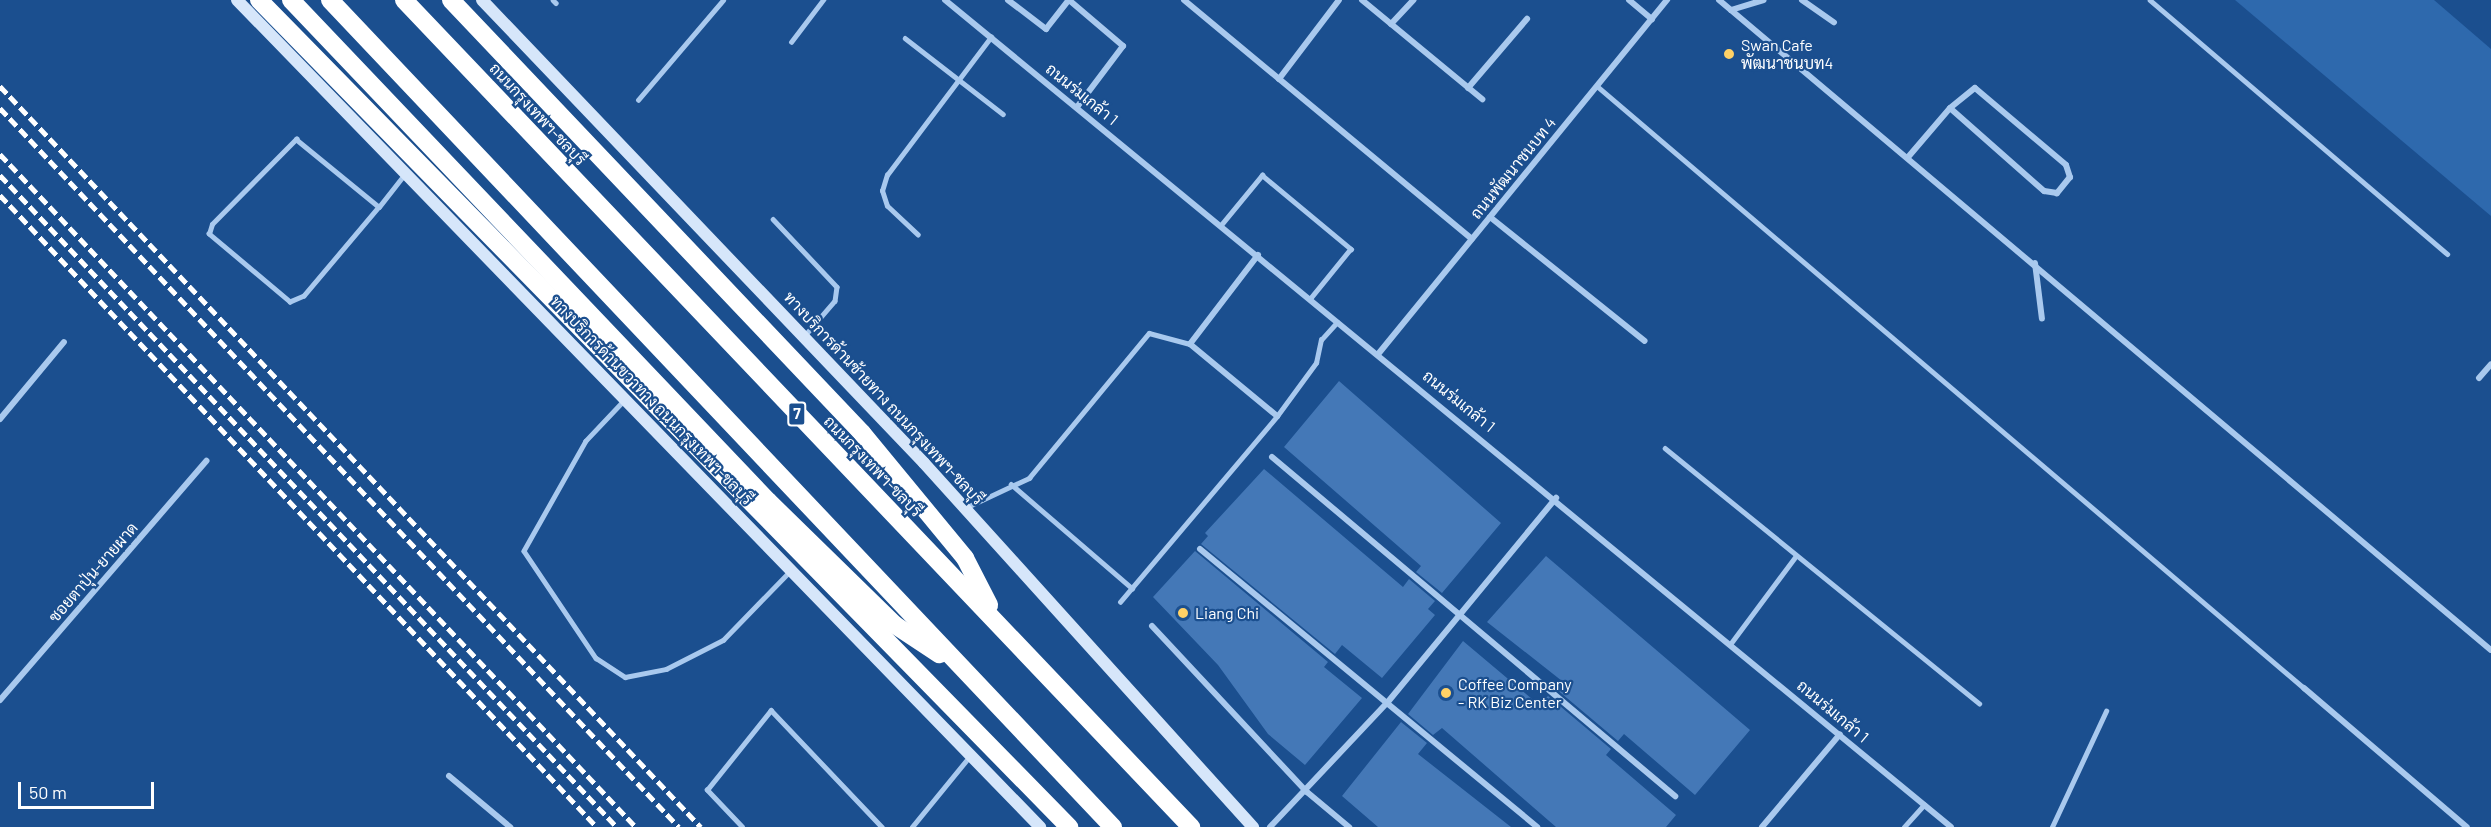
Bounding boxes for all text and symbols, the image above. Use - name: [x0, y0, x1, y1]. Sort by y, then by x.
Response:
- place label: Swan Cafe พัฒนาชนบท4: [1741, 35, 1833, 73]
- marker: Swan Cafe พัฒนาชนบท4: [1722, 47, 1736, 61]
- street label: ถนนกรุงเทพฯ-ชลบุรี: [486, 59, 590, 169]
- street label: ถนนร่มเกล้า 1: [1042, 59, 1122, 129]
- street label: ถนนพัฒนาชนบท 4: [1466, 113, 1560, 223]
- street label: ทางบริการด้านซ้ายทาง ถนนกรุงเทพฯ-ชลบุรี: [780, 288, 988, 508]
- street label: ทางบริการด้านขวาทาง ถนนกรุงเทพฯ-ชลบุรี: [547, 292, 757, 508]
- street label: ถนนร่มเกล้า 1: [1419, 366, 1499, 436]
- road number: 7: [786, 402, 808, 426]
- street label: ถนนกรุงเทพฯ-ชลบุรี: [820, 412, 926, 520]
- street label: ซอยตาปุ่น-ยายผาด: [44, 518, 142, 626]
- place label: Liang Chi: [1195, 603, 1259, 623]
- marker: Liang Chi: [1176, 606, 1190, 620]
- place label: Coffee Company - RK Biz Center: [1458, 674, 1572, 712]
- street label: ถนนร่มเกล้า 1: [1793, 676, 1873, 746]
- marker: Coffee Company - RK Biz Center: [1439, 686, 1453, 700]
- scale bar: [21, 770, 158, 808]
- text: 50 m: [29, 781, 67, 803]

